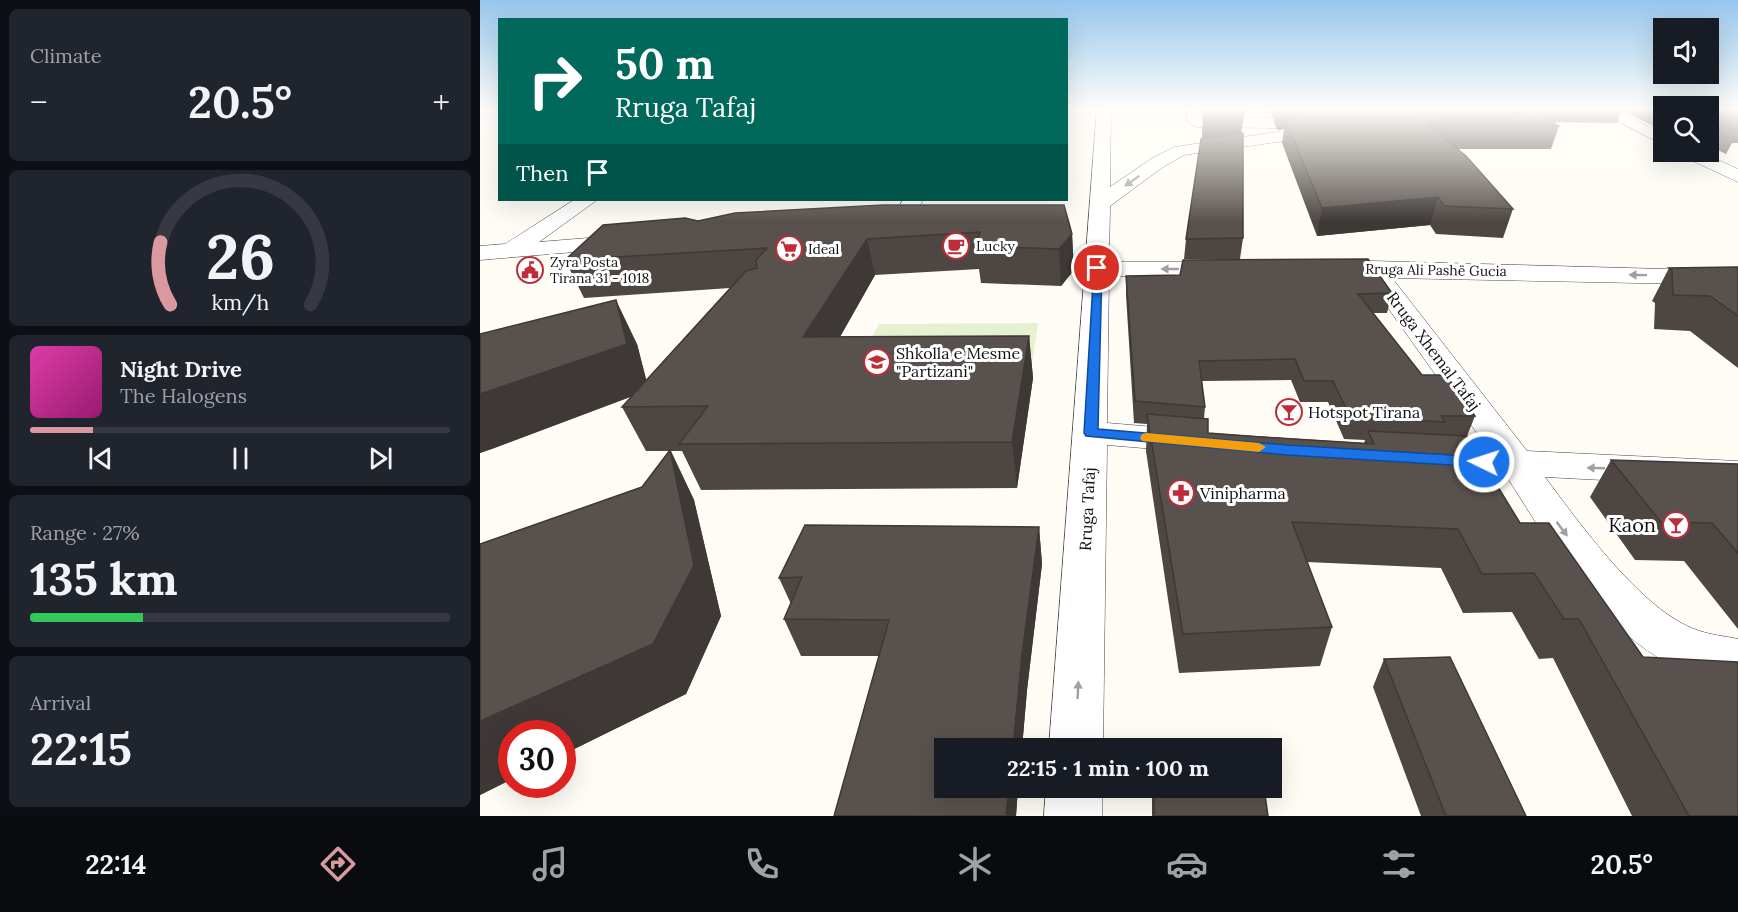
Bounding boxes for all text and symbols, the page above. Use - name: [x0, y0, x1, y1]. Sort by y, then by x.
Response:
- map controls: [1653, 18, 1719, 162]
- button: sound: [1653, 18, 1719, 84]
- text: 50 m: [615, 37, 714, 91]
- icon: right: [516, 42, 594, 120]
- text: Climate: [30, 43, 102, 68]
- text: 20.5°: [188, 73, 292, 130]
- text: −: [30, 81, 48, 123]
- text: +: [432, 81, 450, 123]
- text: Rruga Tafaj: [615, 90, 756, 124]
- button: search: [1653, 96, 1719, 162]
- icon: arrive: [581, 156, 614, 189]
- text: Then: [516, 159, 569, 187]
- one-way arrow: [1124, 175, 1140, 187]
- text: 26: [205, 216, 275, 296]
- cafe icon: Lucky: [941, 231, 971, 261]
- supermarket icon: Ideal: [774, 234, 804, 264]
- place label: Lucky: [976, 237, 1015, 255]
- place label: Ideal: [808, 240, 840, 258]
- pin: [1071, 242, 1122, 293]
- icon: arrive: [1080, 251, 1113, 284]
- place label: Zyra Posta Tirana 31 - 1018: [550, 253, 649, 287]
- public building icon: Zyra Posta Tirana 31 - 1018: [515, 255, 545, 285]
- street label: Rruga Ali Pashë Gucia: [1365, 260, 1507, 280]
- one-way arrow: [1160, 264, 1179, 274]
- one-way arrow: [1628, 270, 1647, 280]
- text: km/h: [211, 288, 269, 316]
- street label: Rruga Xhemal Tafaj: [1383, 288, 1485, 414]
- place label: Shkolla e Mesme "Partizani": [896, 343, 1021, 381]
- school or university icon: Shkolla e Mesme "Partizani": [862, 347, 892, 377]
- text: Night Drive: [120, 355, 242, 383]
- text: The Halogens: [120, 383, 247, 408]
- bar icon: Hotspot Tirana: [1274, 397, 1304, 427]
- place label: Hotspot Tirana: [1308, 402, 1420, 422]
- position arrow: [1452, 430, 1516, 494]
- icon: previous: [84, 442, 117, 475]
- icon: pause: [224, 442, 257, 475]
- icon: next: [364, 442, 397, 475]
- one-way arrow: [1586, 463, 1605, 472]
- street label: Rruga Tafaj: [1075, 467, 1099, 551]
- pharmacy icon: Vinipharma: [1166, 478, 1196, 508]
- place label: Vinipharma: [1199, 483, 1286, 503]
- bar icon: Kaon: [1661, 510, 1691, 540]
- place label: Kaon: [1608, 512, 1656, 537]
- text: Range · 27%: [30, 520, 140, 545]
- one-way arrow: [1556, 521, 1568, 537]
- text: 135 km: [30, 550, 178, 607]
- one-way arrow: [1074, 681, 1083, 700]
- text: Arrival: [30, 690, 91, 715]
- text: 22:15: [30, 720, 132, 777]
- speed limit sign: 30: [498, 720, 576, 798]
- text: 22:15 · 1 min · 100 m: [1007, 754, 1209, 782]
- icon: directions: [317, 843, 359, 885]
- icon: music: [529, 843, 571, 885]
- icon: phone: [741, 843, 783, 885]
- icon: climate: [954, 843, 996, 885]
- icon: car: [1166, 843, 1208, 885]
- icon: filters: [1378, 843, 1420, 885]
- text: 22:14: [85, 847, 146, 881]
- text: 20.5°: [1590, 847, 1653, 881]

